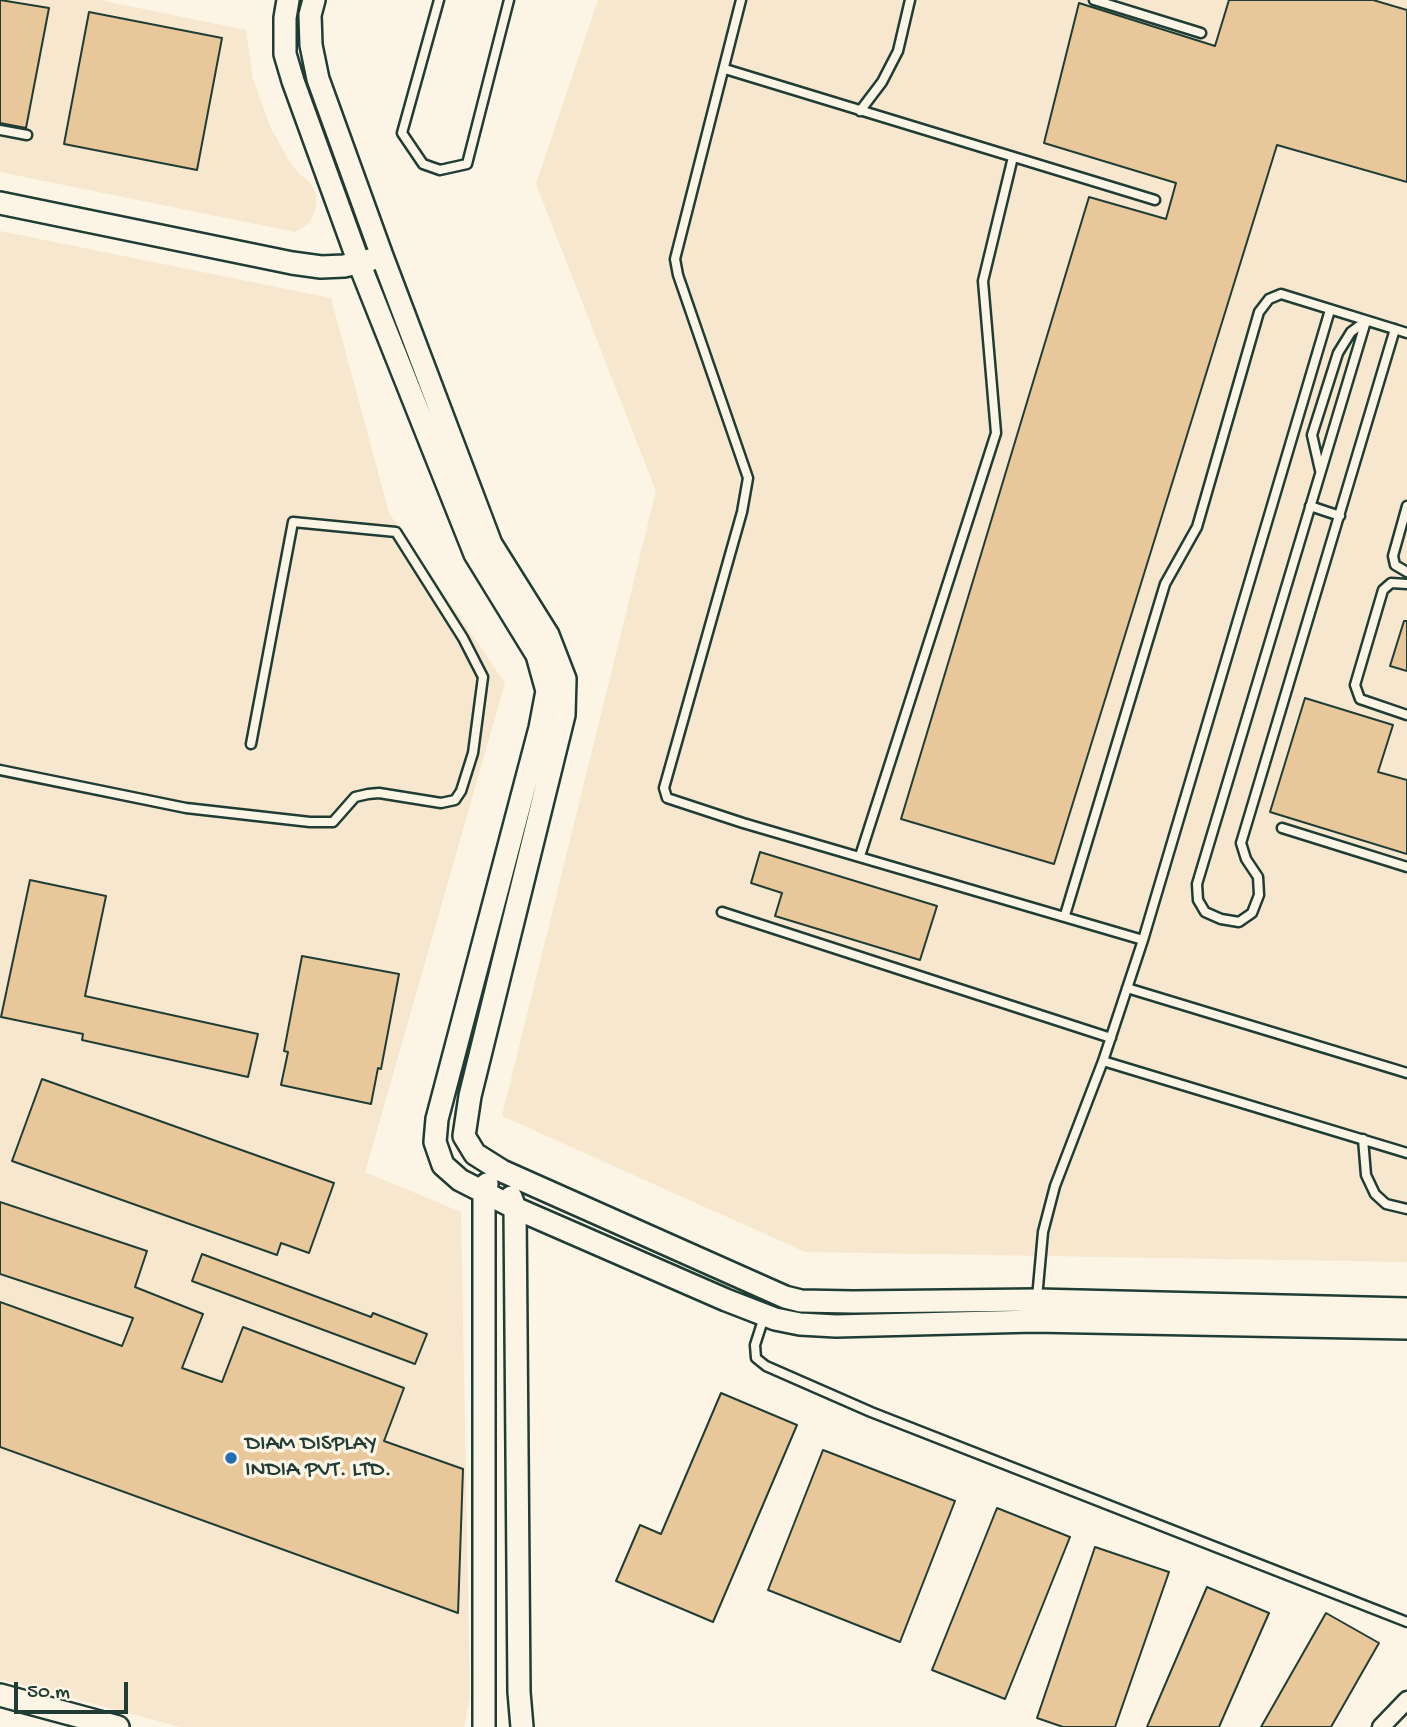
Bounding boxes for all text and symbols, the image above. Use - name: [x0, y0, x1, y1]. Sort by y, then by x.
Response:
- place label: DIAM DISPLAY INDIA PVT. LTD.: [245, 1431, 392, 1485]
- marker: DIAM DISPLAY INDIA PVT. LTD.: [223, 1450, 239, 1466]
- scale bar: [18, 1668, 131, 1712]
- text: 50 m: [27, 1681, 70, 1706]

